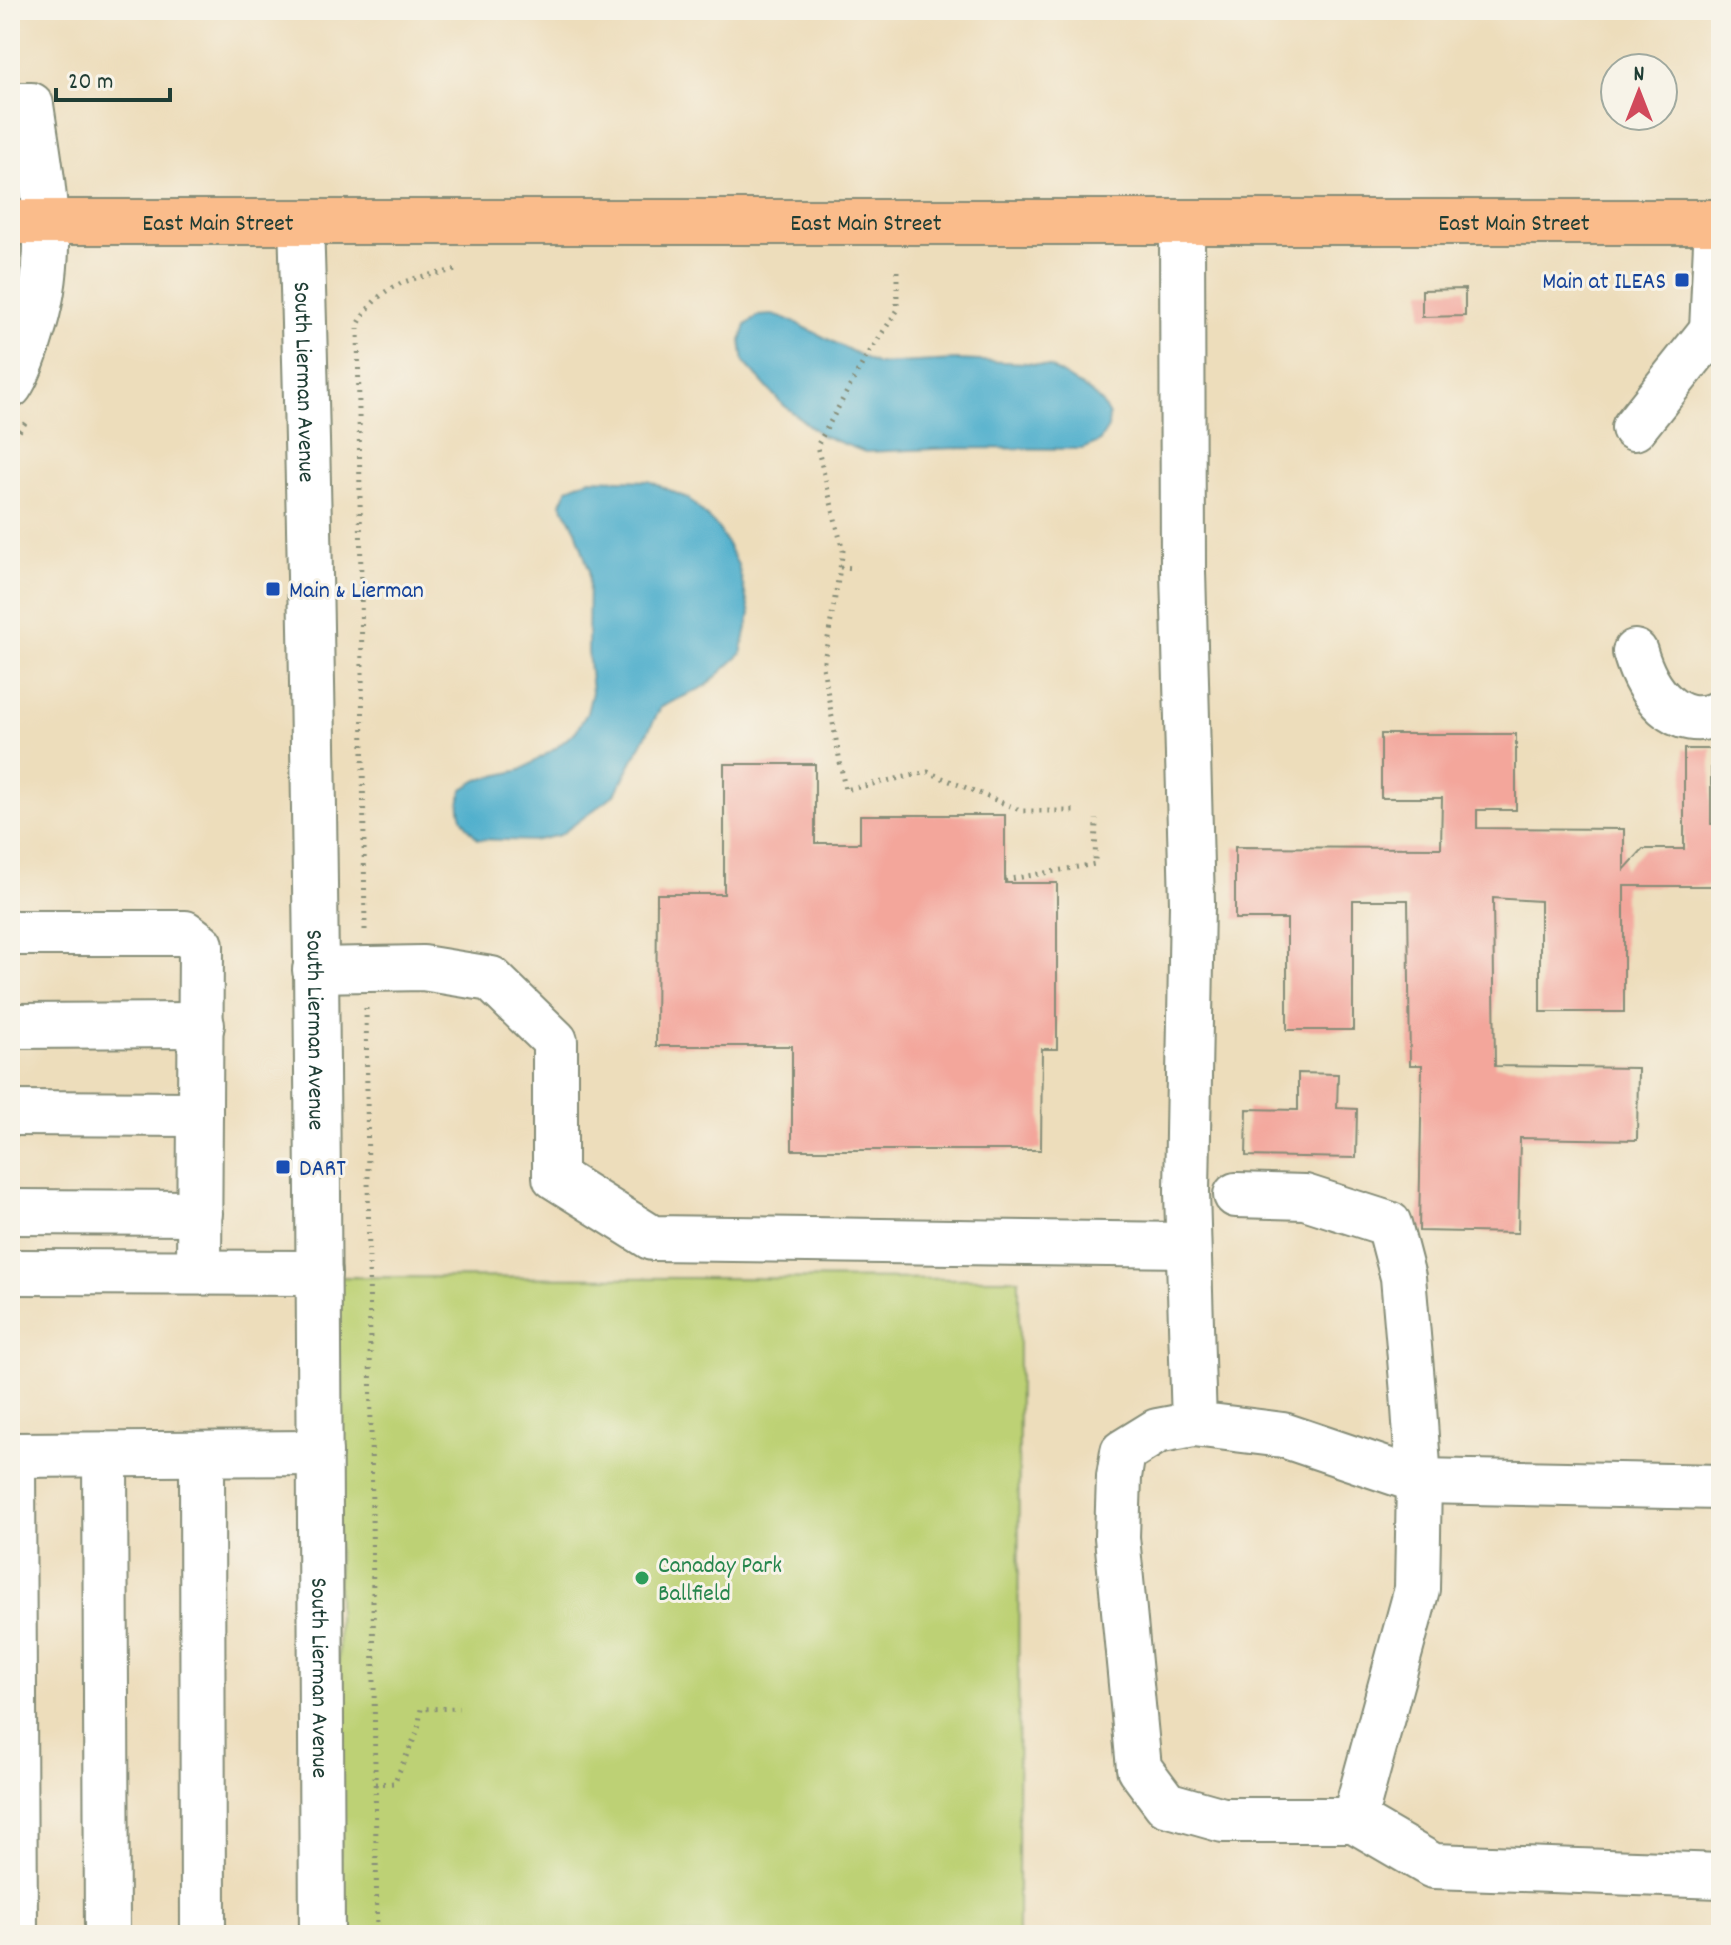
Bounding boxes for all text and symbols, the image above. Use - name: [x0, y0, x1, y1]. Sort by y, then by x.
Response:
- scale bar: [56, 52, 170, 102]
- north arrow: [1599, 52, 1679, 132]
- text: N: [1634, 60, 1645, 91]
- text: 20 m: [68, 66, 114, 100]
- street label: East Main Street: [142, 208, 294, 242]
- street label: East Main Street: [790, 208, 942, 242]
- street label: East Main Street: [1438, 208, 1590, 242]
- place label: Main at ILEAS: [1542, 266, 1666, 300]
- marker: Main at ILEAS: [1673, 271, 1691, 289]
- street label: South Lierman Avenue: [283, 281, 322, 483]
- place label: Main & Lierman: [289, 575, 424, 609]
- marker: Main & Lierman: [264, 580, 282, 598]
- street label: South Lierman Avenue: [296, 929, 332, 1130]
- place label: DART: [299, 1153, 346, 1187]
- marker: DART: [274, 1158, 292, 1176]
- place label: Canaday Park Ballfield: [658, 1550, 782, 1612]
- marker: Canaday Park Ballfield: [633, 1569, 651, 1587]
- street label: South Lierman Avenue: [300, 1577, 335, 1778]

